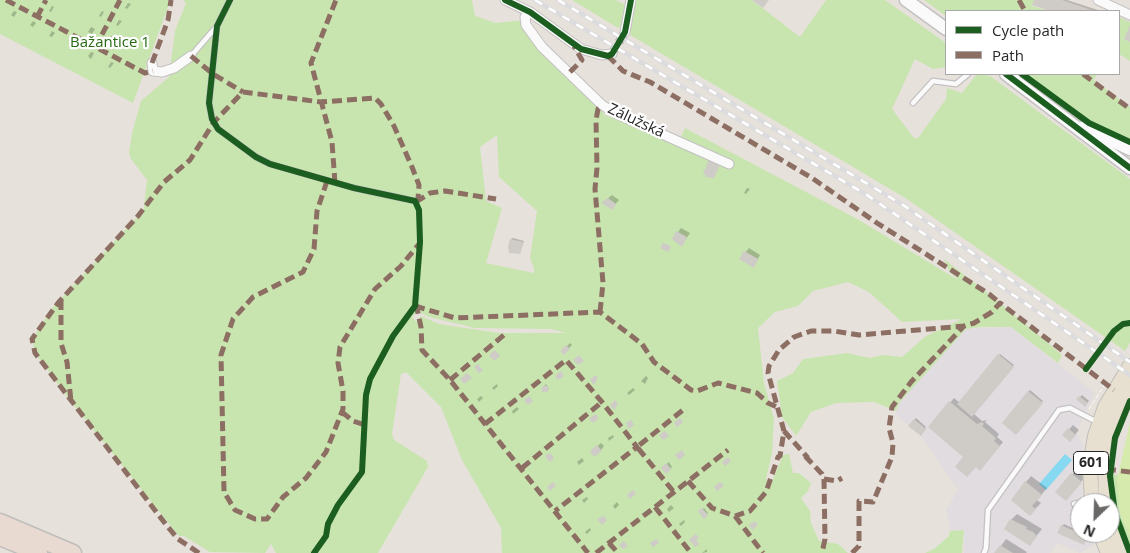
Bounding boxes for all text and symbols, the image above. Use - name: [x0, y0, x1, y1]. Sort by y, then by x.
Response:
- legend: [945, 10, 1120, 75]
- text: Cycle path: [992, 20, 1064, 40]
- park label: Bažantice 1: [70, 34, 150, 52]
- text: Path: [992, 45, 1024, 65]
- street label: Zálužská: [605, 100, 667, 142]
- road number: 601: [1074, 452, 1108, 474]
- north arrow: [1070, 493, 1120, 543]
- text: N: [1080, 520, 1098, 542]

